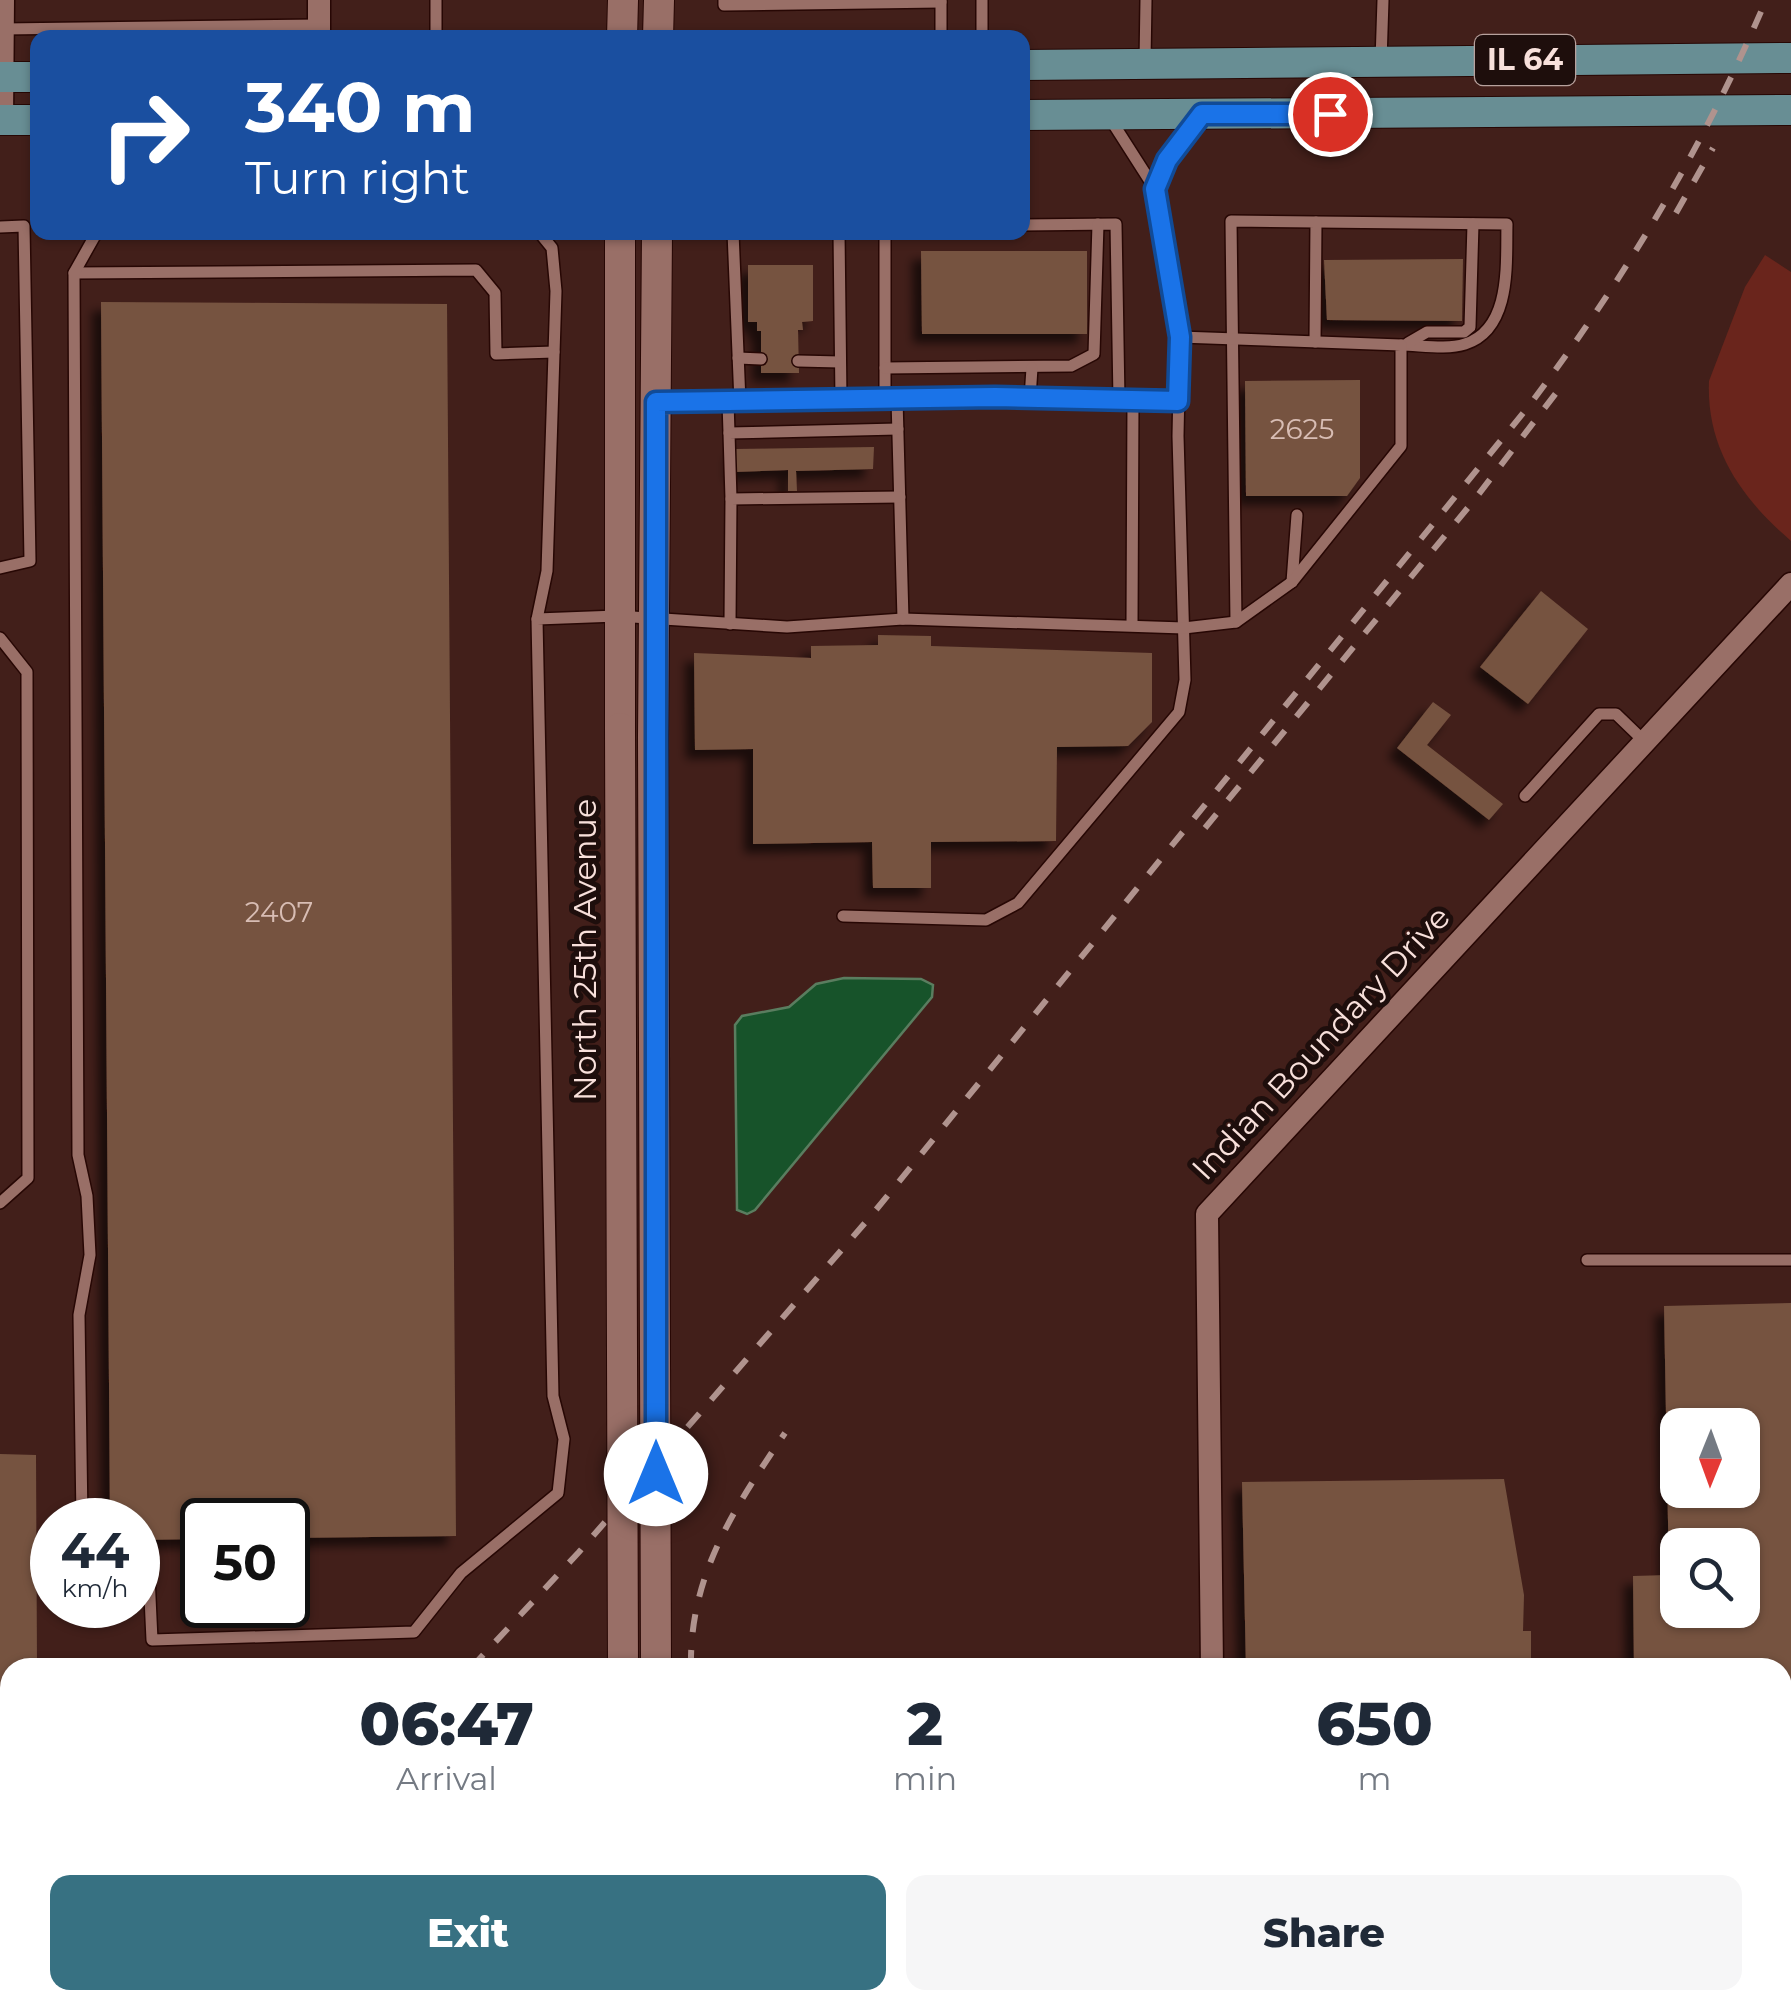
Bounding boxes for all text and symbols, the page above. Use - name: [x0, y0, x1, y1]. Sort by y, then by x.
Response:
- road number: IL 64: [1475, 35, 1575, 85]
- text: 340 m: [245, 64, 475, 150]
- icon: right: [80, 70, 210, 200]
- pin: [1288, 72, 1373, 157]
- icon: arrive: [1303, 87, 1358, 142]
- text: Turn right: [245, 150, 470, 205]
- house number: 2625: [1270, 412, 1334, 446]
- street label: North 25th Avenue: [565, 799, 604, 1101]
- house number: 2407: [245, 895, 313, 929]
- street label: Indian Boundary Drive: [1183, 898, 1458, 1188]
- north arrow: [1660, 1408, 1760, 1508]
- map controls: [1660, 1408, 1760, 1628]
- position arrow: [604, 1422, 708, 1526]
- speed limit sign: 50: [180, 1498, 310, 1628]
- text: 44: [61, 1520, 129, 1581]
- button: search: [1660, 1528, 1760, 1628]
- text: km/h: [62, 1573, 128, 1603]
- text: 06:47: [359, 1687, 534, 1760]
- text: 2: [907, 1687, 943, 1760]
- text: 650: [1316, 1687, 1433, 1760]
- text: Arrival: [396, 1759, 497, 1798]
- text: min: [893, 1759, 957, 1798]
- text: m: [1358, 1759, 1392, 1798]
- button: Exit: [50, 1875, 886, 1990]
- button: Share: [906, 1875, 1742, 1990]

